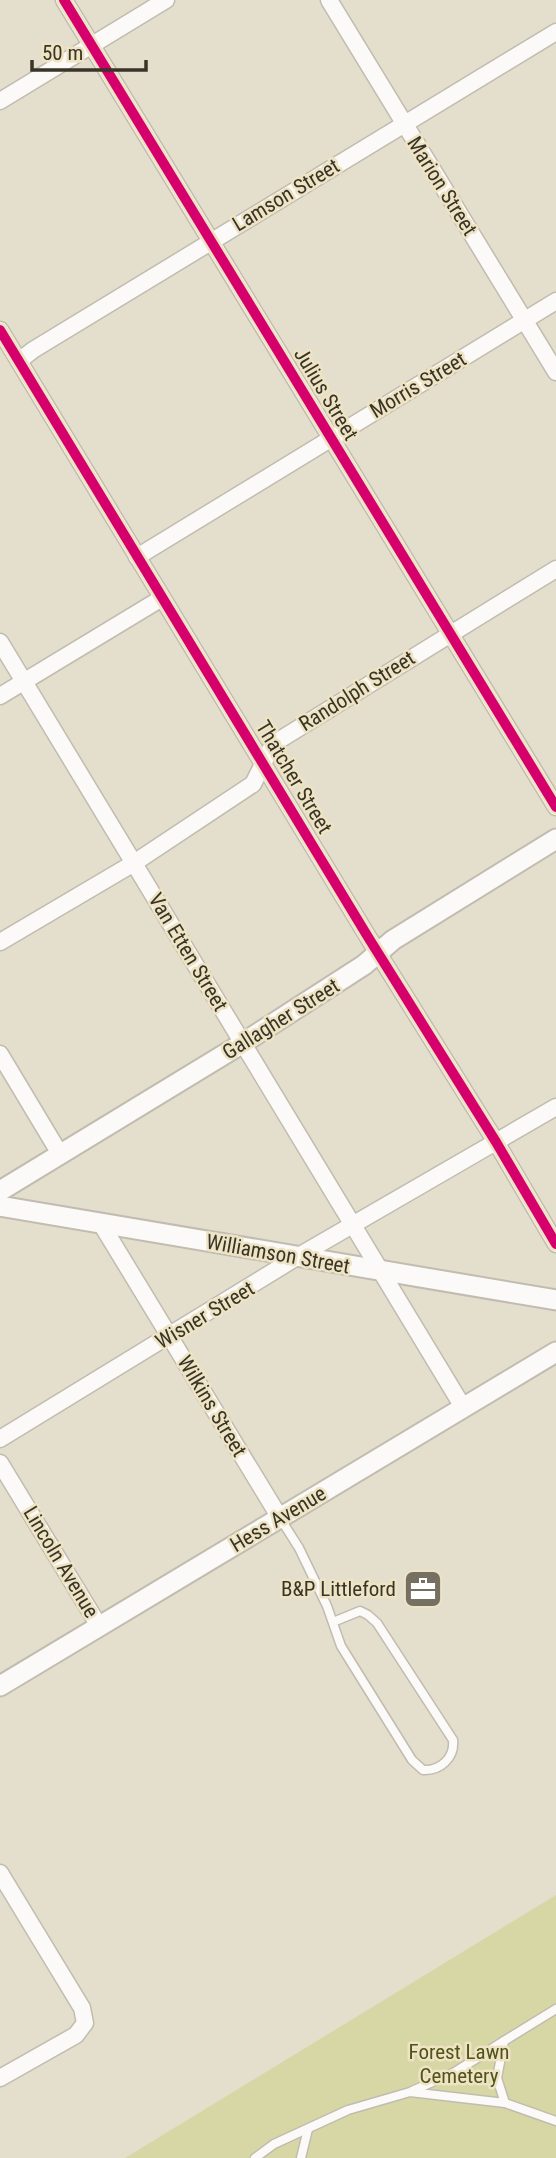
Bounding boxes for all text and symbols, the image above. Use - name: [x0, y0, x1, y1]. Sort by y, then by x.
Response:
- scale bar: [32, 28, 145, 72]
- text: 50 m: [42, 41, 83, 65]
- street label: Marion Street: [402, 132, 482, 240]
- street label: Lamson Street: [228, 154, 344, 236]
- street label: Julius Street: [289, 343, 363, 445]
- street label: Morris Street: [366, 347, 470, 423]
- street label: Randolph Street: [295, 646, 419, 736]
- street label: Thatcher Street: [251, 716, 337, 838]
- street label: Van Etten Street: [143, 889, 233, 1015]
- street label: Gallagher Street: [218, 974, 344, 1064]
- street label: Williamson Street: [204, 1230, 352, 1278]
- street label: Wisner Street: [151, 1276, 259, 1354]
- street label: Wilkins Street: [172, 1351, 252, 1461]
- street label: Hess Avenue: [226, 1481, 330, 1557]
- street label: Lincoln Avenue: [18, 1502, 104, 1622]
- office icon: B&P Littleford: [402, 1568, 444, 1610]
- place label: B&P Littleford: [281, 1577, 396, 1601]
- park label: Forest Lawn Cemetery: [409, 2040, 509, 2088]

